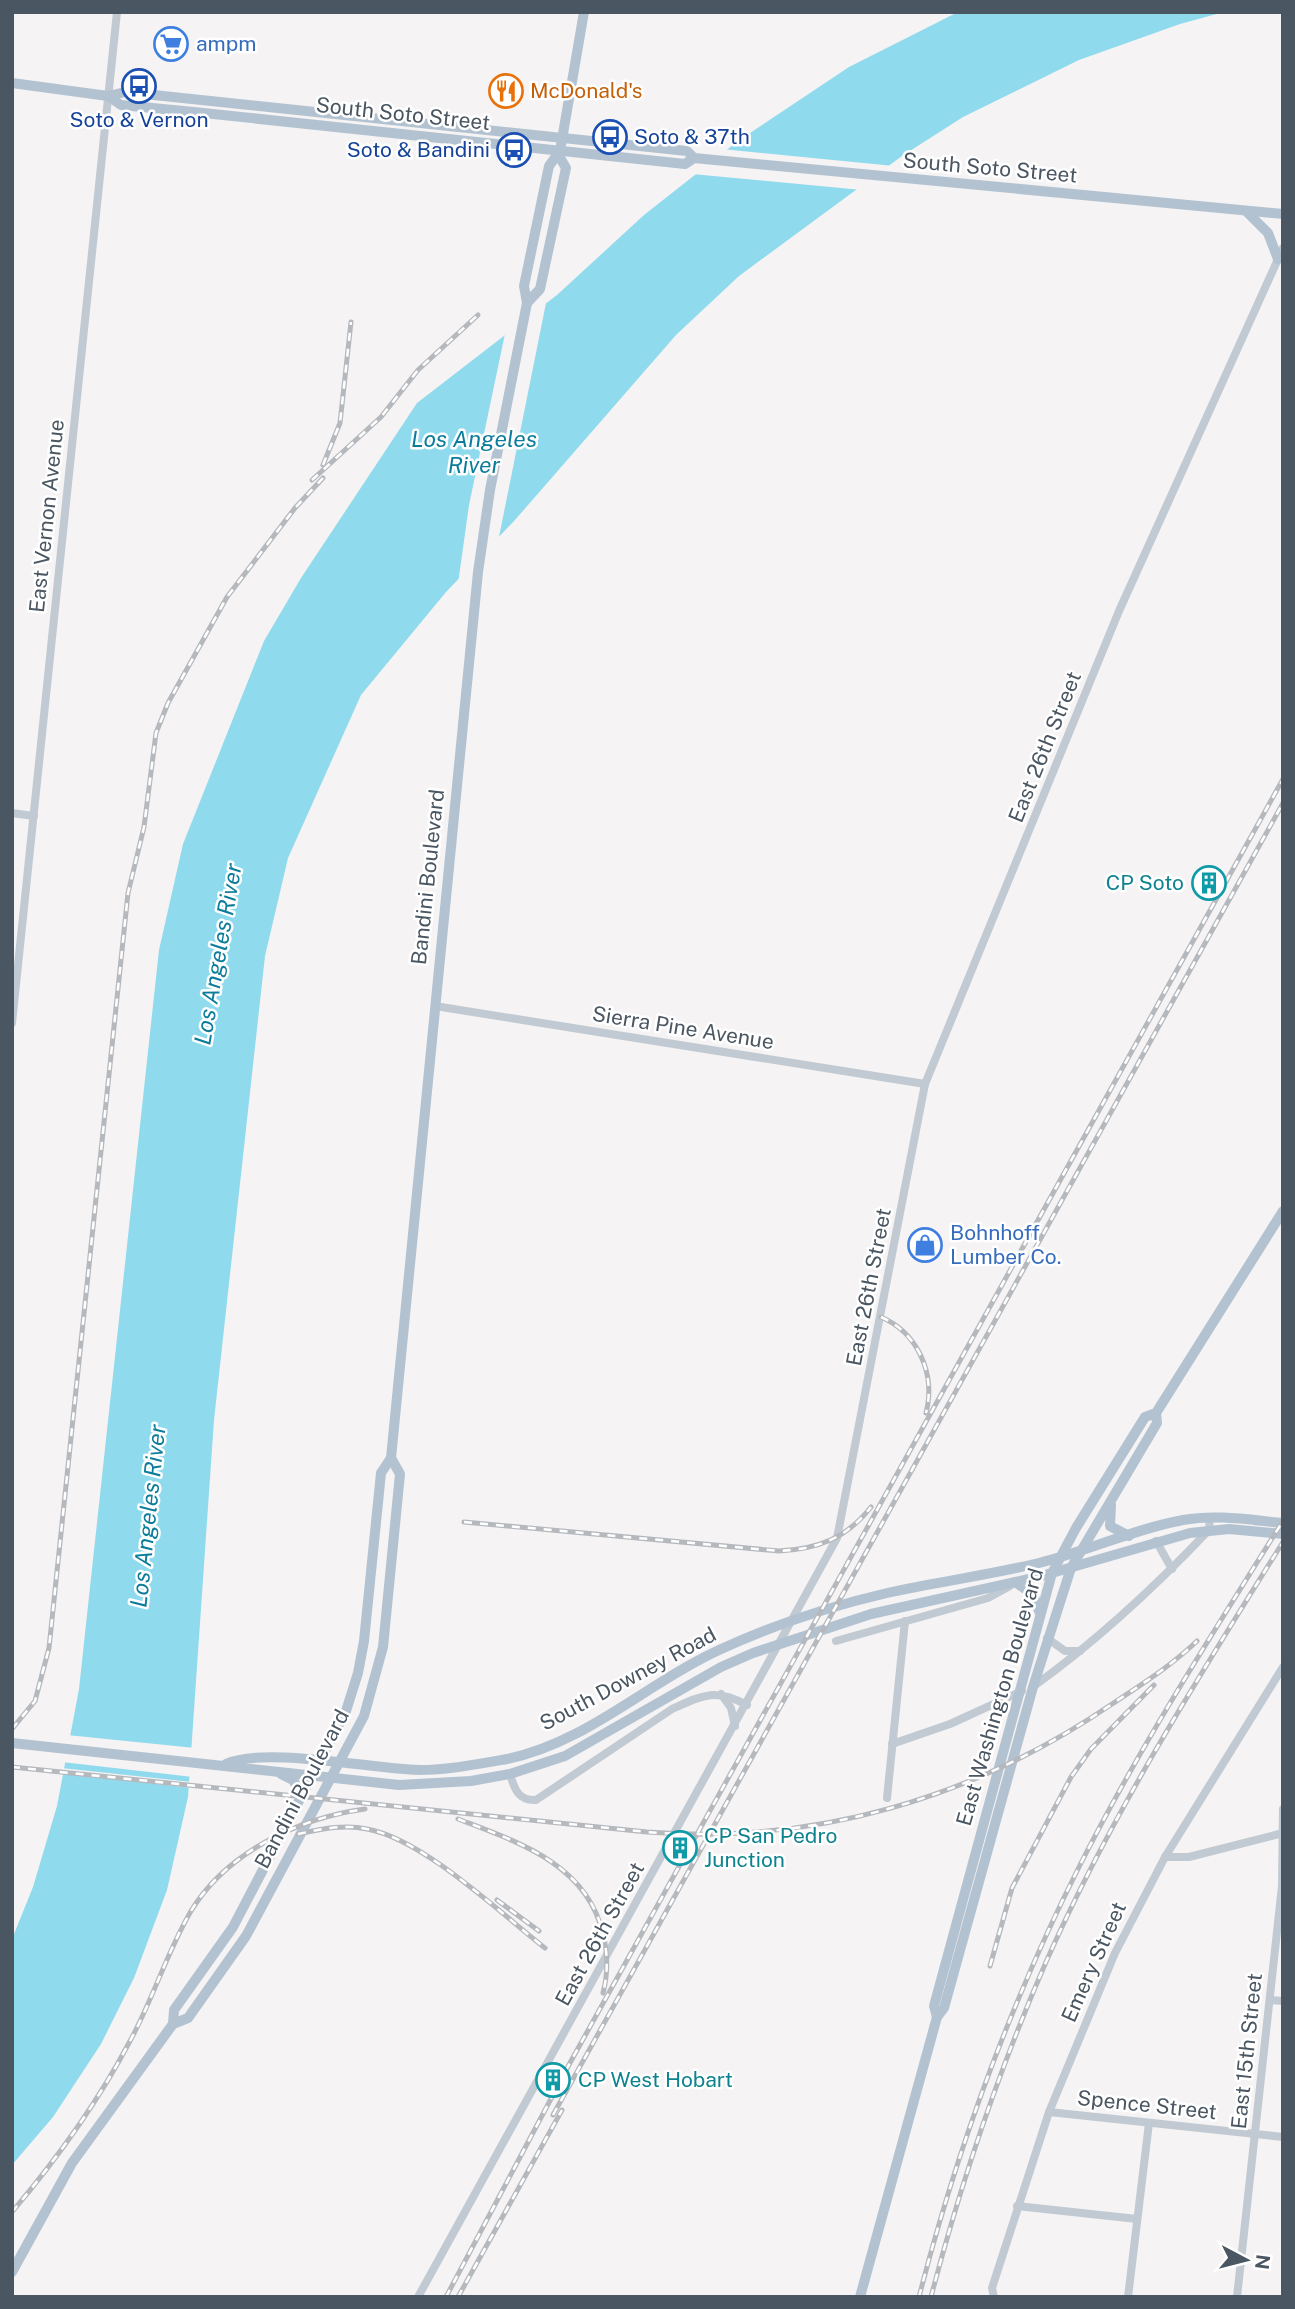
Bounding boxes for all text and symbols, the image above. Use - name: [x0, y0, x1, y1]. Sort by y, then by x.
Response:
- supermarket icon: ampm: [152, 25, 190, 63]
- place label: ampm: [196, 31, 256, 56]
- bus stop icon: Soto & Vernon: [120, 67, 158, 105]
- restaurant icon: McDonald's: [487, 72, 525, 110]
- place label: McDonald's: [530, 78, 642, 103]
- street label: South Soto Street: [315, 92, 491, 135]
- place label: Soto & Vernon: [69, 107, 209, 132]
- bus stop icon: Soto & 37th: [591, 118, 629, 156]
- place label: Soto & 37th: [634, 124, 750, 149]
- bus stop icon: Soto & Bandini: [495, 131, 533, 169]
- place label: Soto & Bandini: [347, 137, 490, 162]
- street label: South Soto Street: [902, 147, 1078, 188]
- street label: East Vernon Avenue: [24, 418, 69, 614]
- water label: Los Angeles River: [411, 425, 537, 478]
- street label: East 26th Street: [1003, 668, 1086, 826]
- street label: Bandini Boulevard: [406, 788, 449, 966]
- water label: Los Angeles River: [188, 861, 247, 1047]
- building icon: CP Soto: [1190, 864, 1228, 902]
- place label: CP Soto: [1106, 870, 1184, 895]
- street label: Sierra Pine Avenue: [590, 1001, 776, 1054]
- street label: East 26th Street: [841, 1206, 896, 1368]
- place label: Bohnhoff Lumber Co.: [950, 1220, 1061, 1269]
- shop icon: Bohnhoff Lumber Co.: [906, 1226, 944, 1264]
- water label: Los Angeles River: [124, 1423, 171, 1609]
- street label: East Washington Boulevard: [951, 1565, 1048, 1829]
- street label: South Downey Road: [535, 1622, 720, 1736]
- street label: Bandini Boulevard: [249, 1705, 354, 1873]
- place label: CP San Pedro Junction: [704, 1823, 837, 1872]
- building icon: CP San Pedro Junction: [661, 1829, 699, 1867]
- street label: East 26th Street: [550, 1858, 649, 2010]
- street label: Emery Street: [1056, 1898, 1131, 2026]
- street label: East 15th Street: [1226, 1972, 1267, 2130]
- building icon: CP West Hobart: [534, 2061, 572, 2099]
- place label: CP West Hobart: [578, 2067, 733, 2092]
- street label: Spence Street: [1076, 2085, 1218, 2124]
- north arrow: [1211, 2225, 1281, 2295]
- text: N: [1251, 2253, 1275, 2271]

